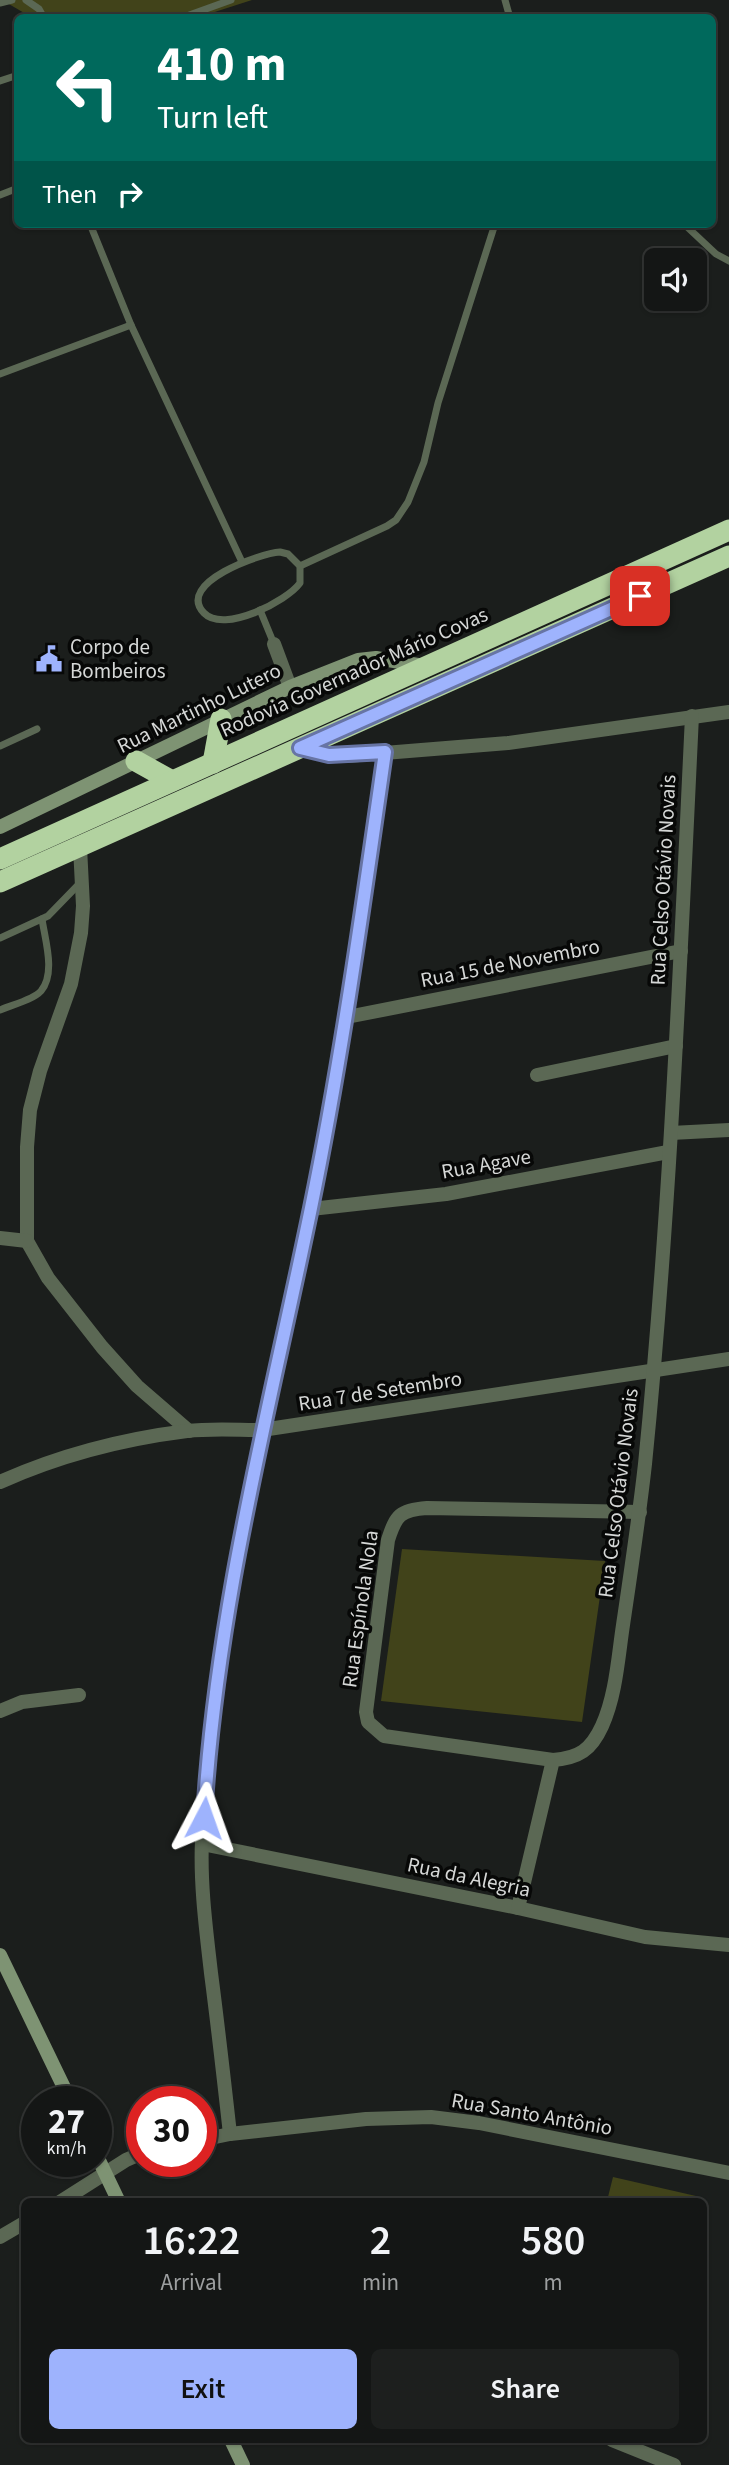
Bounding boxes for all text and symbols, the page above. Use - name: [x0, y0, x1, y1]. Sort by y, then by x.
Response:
- text: 410 m: [157, 30, 286, 100]
- icon: left: [42, 42, 133, 133]
- text: Turn left: [157, 95, 268, 141]
- icon: right: [111, 175, 149, 213]
- text: Then: [42, 176, 97, 213]
- map controls: [644, 248, 707, 311]
- button: sound: [644, 248, 707, 311]
- pin: [610, 566, 670, 626]
- icon: arrive: [621, 577, 659, 615]
- street label: Rodovia Governador Mário Covas: [215, 599, 493, 745]
- place label: Corpo de Bombeiros: [70, 632, 166, 686]
- public building icon: Corpo de Bombeiros: [34, 644, 64, 674]
- street label: Rua Martinho Lutero: [112, 655, 286, 761]
- street label: Rua Celso Otávio Novais: [643, 774, 684, 986]
- street label: Rua 15 de Novembro: [418, 931, 602, 995]
- street label: Rua Agave: [439, 1141, 533, 1187]
- street label: Rua 7 de Setembro: [296, 1363, 464, 1419]
- street label: Rua Celso Otávio Novais: [590, 1386, 646, 1599]
- street label: Rua Espínola Nola: [334, 1528, 386, 1690]
- position arrow: [167, 1781, 241, 1855]
- street label: Rua da Alegria: [405, 1849, 533, 1905]
- street label: Rua Santo Antônio: [449, 2085, 615, 2143]
- speed limit sign: 30: [126, 2086, 217, 2177]
- text: 27: [48, 2097, 85, 2147]
- text: km/h: [47, 2136, 86, 2161]
- text: 16:22: [143, 2211, 240, 2271]
- text: 2: [370, 2211, 391, 2271]
- text: 580: [521, 2211, 585, 2271]
- text: Arrival: [161, 2266, 222, 2299]
- text: min: [362, 2266, 399, 2299]
- text: m: [544, 2266, 563, 2299]
- button: Exit: [49, 2349, 357, 2429]
- button: Share: [371, 2349, 679, 2429]

